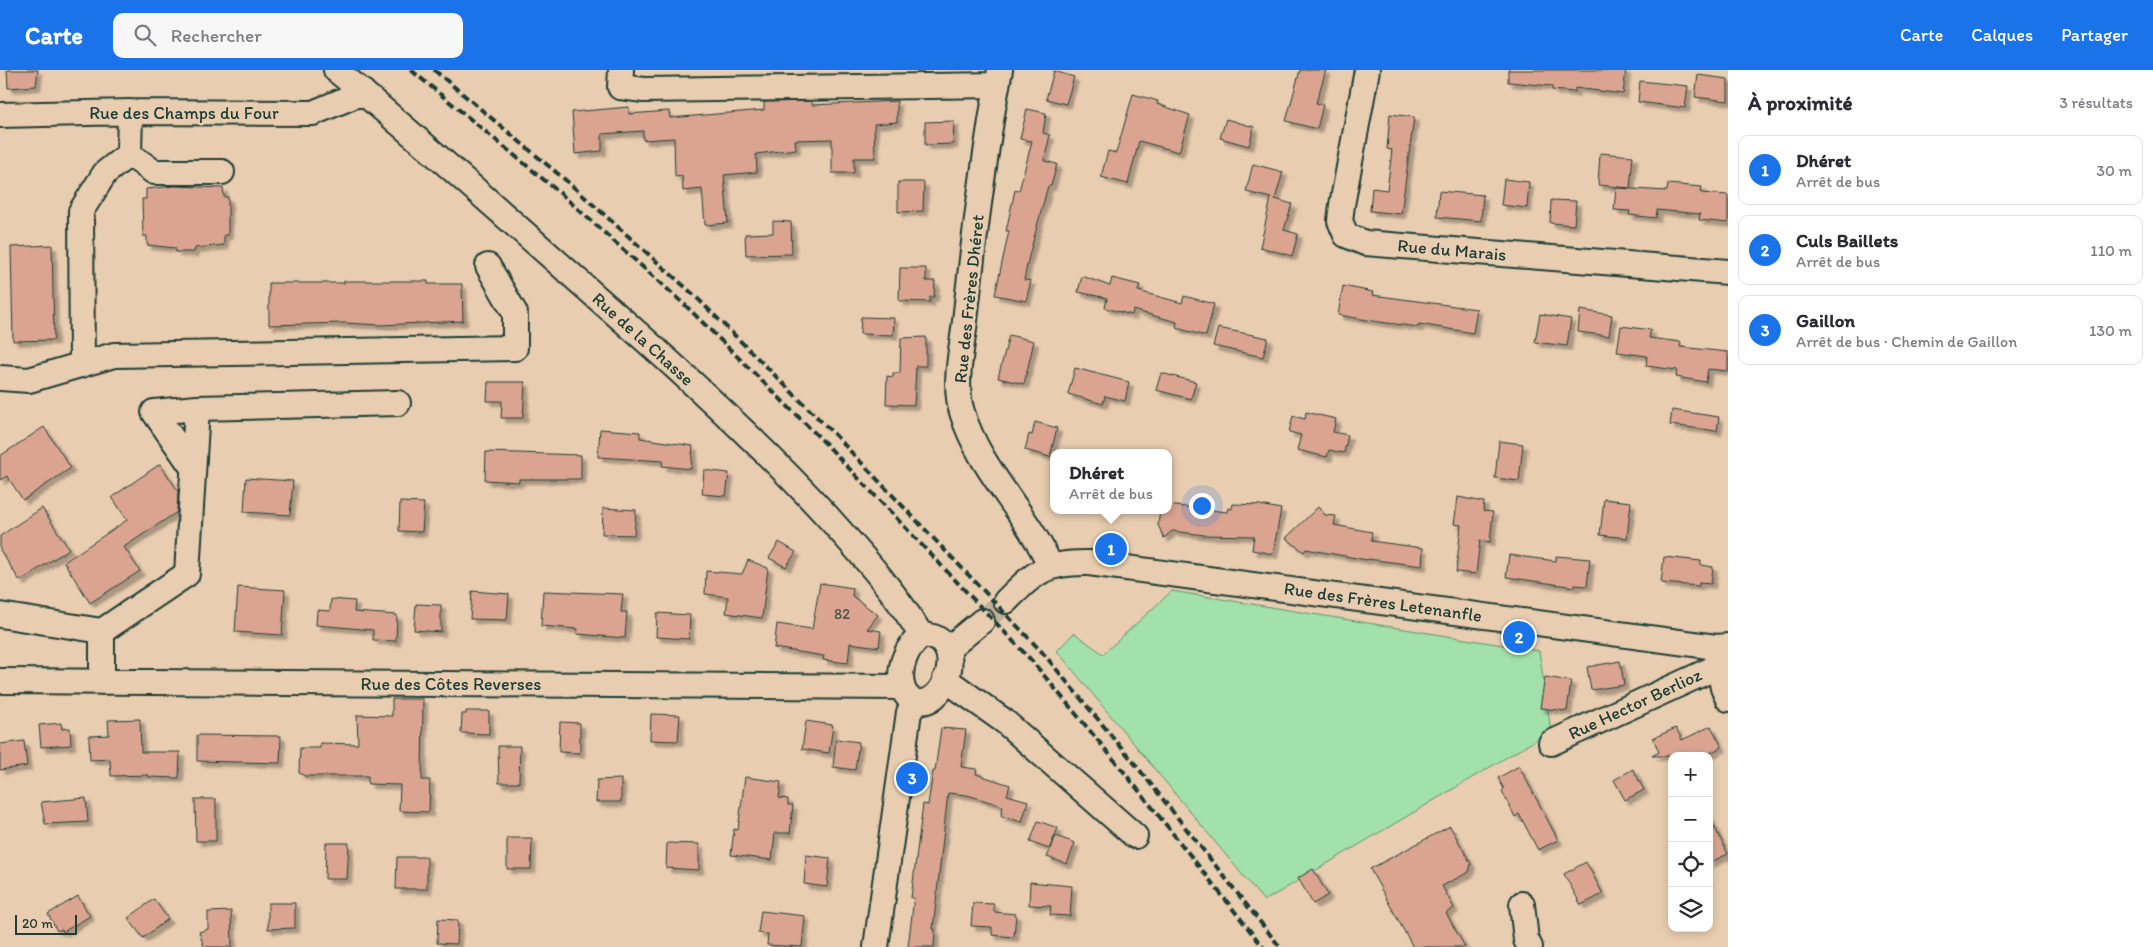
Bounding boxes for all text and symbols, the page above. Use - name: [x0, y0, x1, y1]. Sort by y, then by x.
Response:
- search box: [113, 13, 463, 58]
- text: Carte: [25, 21, 83, 50]
- icon: search: [131, 21, 159, 49]
- text: Rechercher: [171, 24, 262, 47]
- text: Carte: [1900, 24, 1943, 46]
- text: Calques: [1971, 24, 2033, 46]
- text: Partager: [2061, 24, 2128, 46]
- text: À proximité: [1748, 90, 1853, 115]
- text: 3 résultats: [2059, 93, 2133, 112]
- street label: Rue des Champs du Four: [89, 102, 279, 124]
- text: Dhéret: [1796, 149, 1851, 172]
- text: 1: [1761, 161, 1769, 180]
- text: 30 m: [2096, 161, 2132, 180]
- text: Arrêt de bus: [1796, 172, 1880, 191]
- street label: Rue des Frères Dhéret: [949, 213, 989, 384]
- text: Culs Baillets: [1796, 229, 1898, 252]
- street label: Rue du Marais: [1397, 234, 1507, 266]
- text: 2: [1761, 241, 1769, 260]
- text: 110 m: [2090, 241, 2132, 260]
- text: Arrêt de bus: [1796, 252, 1880, 271]
- street label: Rue de la Chasse: [588, 288, 698, 390]
- text: Gaillon: [1796, 309, 1855, 332]
- text: 3: [1761, 321, 1769, 340]
- text: 130 m: [2089, 321, 2132, 340]
- text: Arrêt de bus · Chemin de Gaillon: [1796, 332, 2017, 351]
- popup: [1050, 449, 1172, 514]
- text: Dhéret: [1069, 461, 1124, 484]
- text: Arrêt de bus: [1069, 484, 1153, 503]
- your location: [1189, 493, 1215, 519]
- pin: 1: [1095, 530, 1127, 568]
- street label: Rue des Frères Letenanfle: [1283, 577, 1483, 627]
- house number: 82: [834, 605, 850, 623]
- pin: 2: [1503, 618, 1535, 656]
- street label: Rue Hector Berlioz: [1565, 663, 1706, 745]
- street label: Rue des Côtes Reverses: [361, 673, 541, 695]
- map controls: [1668, 752, 1713, 932]
- button: +: [1668, 752, 1713, 797]
- pin: 3: [896, 759, 928, 797]
- button: −: [1668, 797, 1713, 842]
- button: locate: [1668, 842, 1713, 887]
- button: layers: [1668, 887, 1713, 932]
- scale bar: [15, 912, 78, 935]
- text: 20 m: [22, 915, 53, 932]

